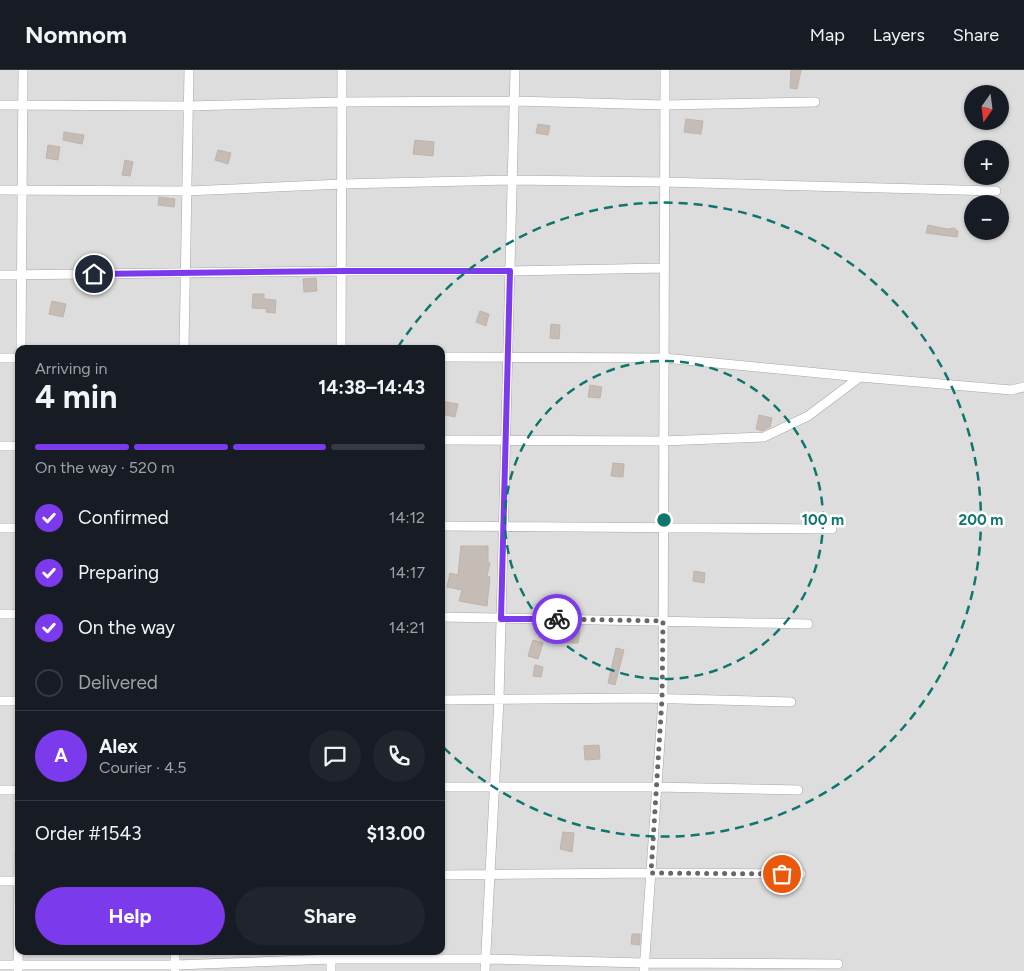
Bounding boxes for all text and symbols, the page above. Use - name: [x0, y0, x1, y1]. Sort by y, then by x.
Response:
- text: Nomnom: [25, 20, 127, 49]
- text: Map: [810, 24, 845, 46]
- text: Layers: [873, 24, 925, 46]
- text: Share: [953, 24, 999, 46]
- north arrow: [964, 85, 1009, 130]
- map controls: [964, 85, 1009, 240]
- button: +: [964, 140, 1009, 185]
- button: −: [964, 195, 1009, 240]
- pin: [73, 253, 115, 295]
- icon: home: [80, 260, 108, 288]
- text: Arriving in: [35, 359, 107, 378]
- text: 14:38–14:43: [318, 376, 425, 399]
- text: 4 min: [35, 378, 117, 416]
- text: On the way · 520 m: [35, 458, 175, 477]
- icon: check: [35, 504, 63, 532]
- text: Confirmed: [78, 506, 169, 529]
- text: 14:12: [389, 508, 425, 527]
- centre of rings: [655, 511, 673, 529]
- text: 100 m: [802, 511, 844, 529]
- text: 200 m: [959, 511, 1003, 529]
- icon: check: [35, 559, 63, 587]
- text: Preparing: [78, 561, 159, 584]
- text: 14:17: [389, 563, 425, 582]
- courier: [532, 594, 582, 644]
- icon: bike: [543, 605, 571, 633]
- icon: check: [35, 614, 63, 642]
- text: On the way: [78, 616, 175, 639]
- text: 14:21: [389, 618, 425, 637]
- text: Delivered: [78, 671, 158, 694]
- button: chat: [309, 730, 361, 782]
- button: phone: [373, 730, 425, 782]
- text: Alex: [99, 735, 138, 758]
- text: A: [54, 744, 68, 767]
- text: Courier · 4.5: [99, 758, 186, 777]
- text: Order #1543: [35, 822, 142, 845]
- text: $13.00: [367, 822, 425, 845]
- pin: [761, 853, 803, 895]
- icon: bag: [768, 860, 796, 888]
- button: Help: [35, 887, 225, 945]
- button: Share: [235, 887, 425, 945]

